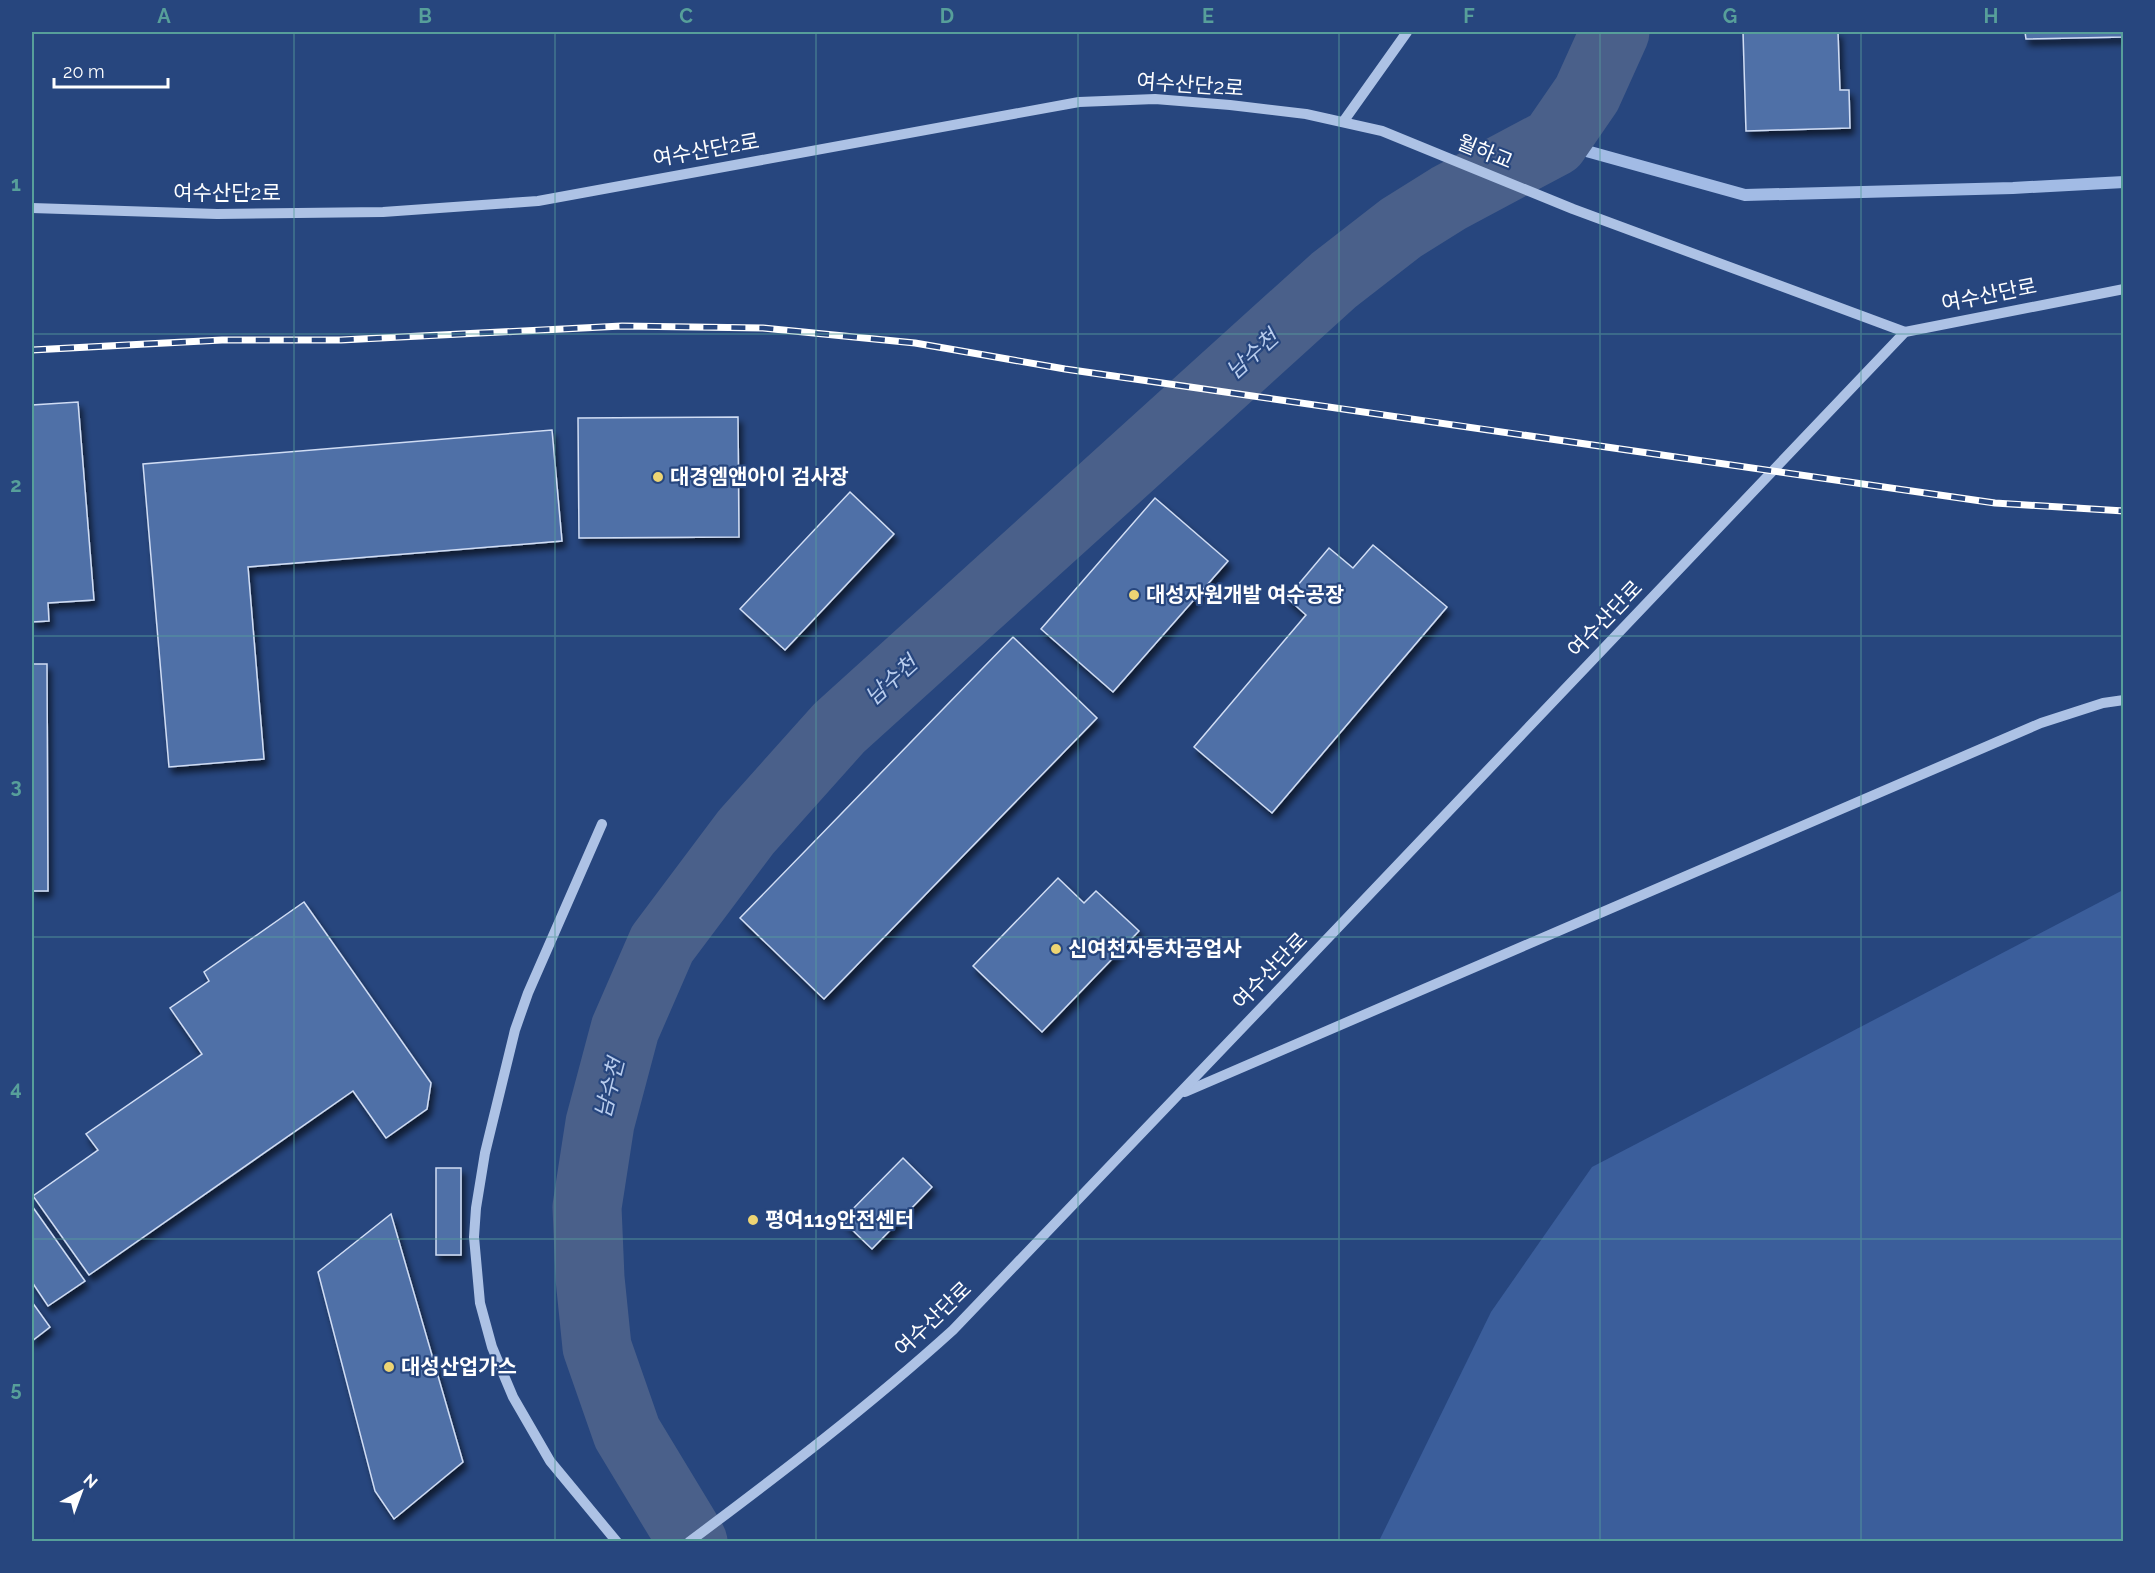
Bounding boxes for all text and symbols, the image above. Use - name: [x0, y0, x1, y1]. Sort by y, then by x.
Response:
- text: A: [157, 4, 171, 28]
- text: B: [418, 4, 432, 28]
- text: C: [679, 4, 693, 28]
- text: D: [940, 4, 954, 28]
- text: E: [1202, 4, 1214, 28]
- text: F: [1463, 4, 1475, 28]
- text: G: [1723, 4, 1737, 28]
- text: H: [1984, 4, 1998, 28]
- scale bar: [54, 51, 168, 89]
- text: 20 m: [63, 61, 105, 82]
- street label: 여수산단2로: [1136, 68, 1245, 101]
- street label: 여수산단2로: [651, 128, 761, 171]
- street label: 월하교: [1454, 129, 1517, 174]
- text: 1: [11, 172, 21, 196]
- street label: 여수산단2로: [173, 180, 281, 205]
- street label: 여수산단로: [1939, 273, 2039, 316]
- water label: 남수천: [1221, 322, 1285, 384]
- place label: 대경엠앤아이 검사장: [670, 464, 849, 489]
- marker: 대경엠앤아이 검사장: [651, 470, 665, 484]
- text: 2: [10, 473, 22, 497]
- street label: 여수산단로: [1562, 575, 1647, 662]
- place label: 대성자원개발 여수공장: [1146, 582, 1344, 607]
- marker: 대성자원개발 여수공장: [1127, 588, 1141, 602]
- water label: 남수천: [860, 648, 924, 710]
- text: 3: [10, 774, 22, 798]
- street label: 여수산단로: [1227, 927, 1312, 1014]
- place label: 신여천자동차공업사: [1068, 936, 1242, 961]
- marker: 신여천자동차공업사: [1049, 942, 1063, 956]
- water label: 남수천: [589, 1053, 630, 1121]
- text: 4: [10, 1076, 22, 1100]
- place label: 평여119안전센터: [765, 1207, 914, 1232]
- marker: 평여119안전센터: [746, 1213, 760, 1227]
- street label: 여수산단로: [889, 1276, 976, 1361]
- place label: 대성산업가스: [401, 1354, 517, 1379]
- marker: 대성산업가스: [382, 1360, 396, 1374]
- text: 5: [10, 1377, 22, 1401]
- north arrow: [51, 1462, 111, 1522]
- text: N: [80, 1470, 101, 1492]

